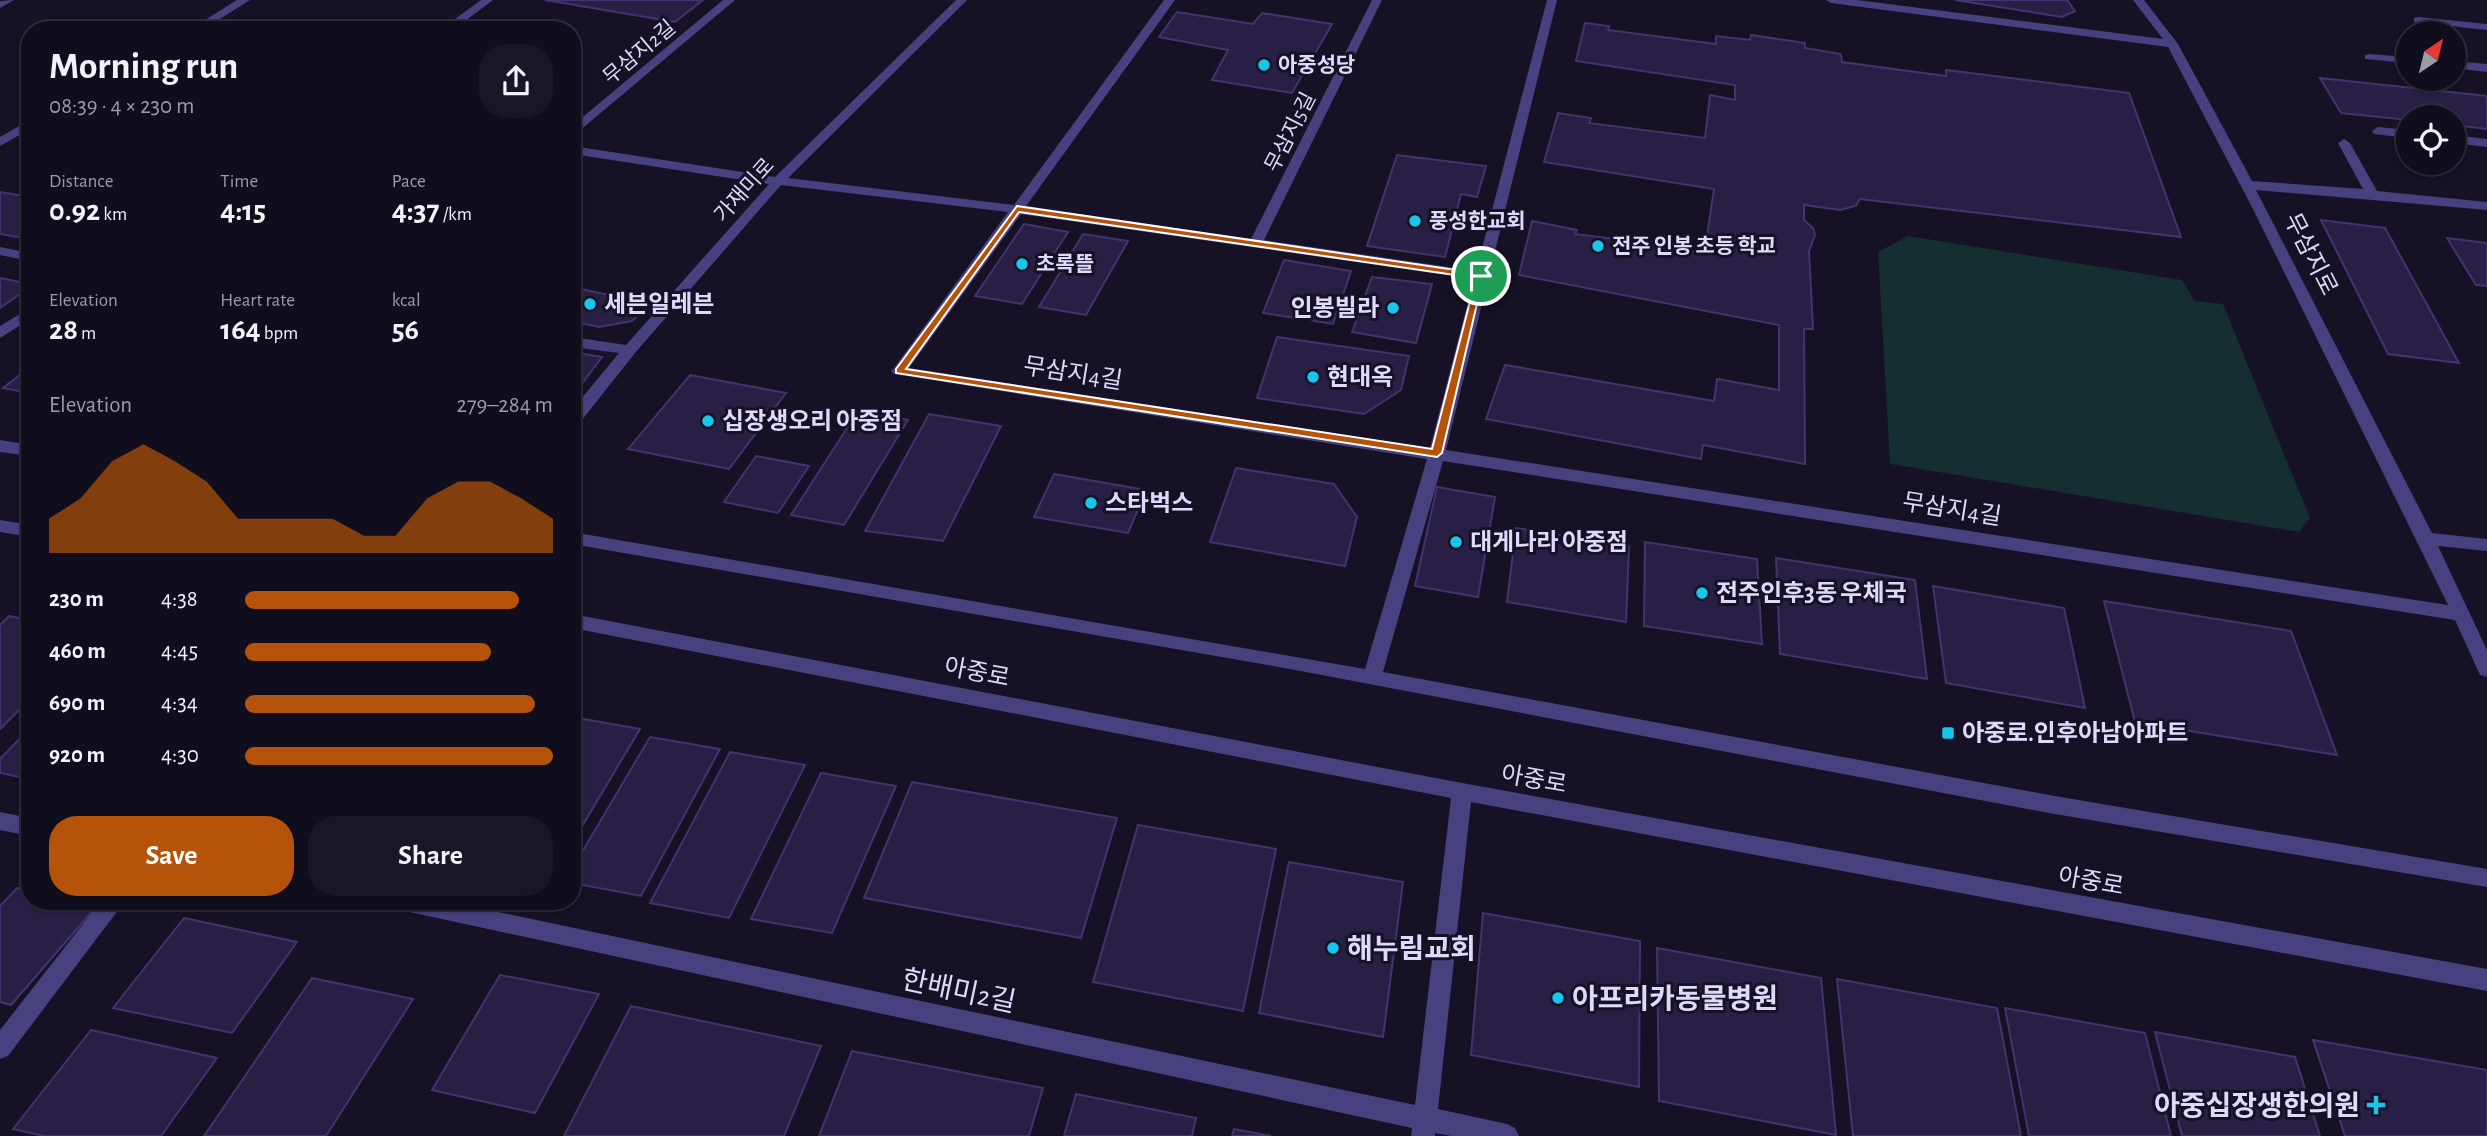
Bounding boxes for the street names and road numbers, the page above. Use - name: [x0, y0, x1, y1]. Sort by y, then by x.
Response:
- street label: 무삼지2길: [599, 16, 679, 88]
- street label: 무삼지5길: [1261, 89, 1319, 175]
- street label: 가재미로: [710, 154, 778, 226]
- street label: 무삼지로: [2279, 209, 2342, 299]
- street label: 무삼지4길: [1022, 353, 1124, 394]
- street label: 무삼지4길: [1901, 489, 2003, 530]
- street label: 아중로: [942, 654, 1012, 691]
- street label: 아중로: [1499, 761, 1569, 798]
- street label: 아중로: [2056, 863, 2126, 900]
- street label: 한배미2길: [899, 964, 1019, 1018]

